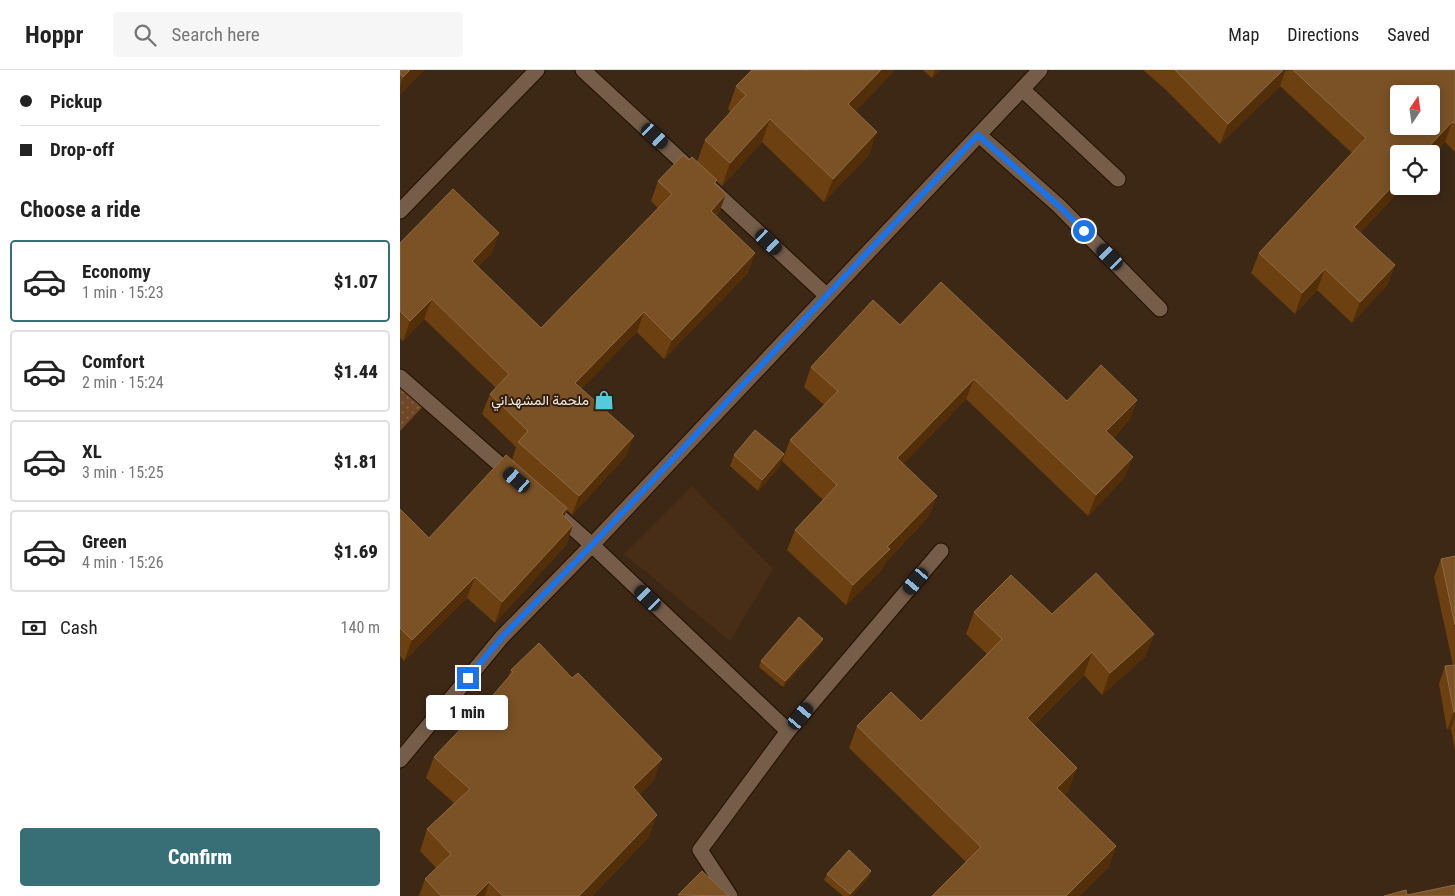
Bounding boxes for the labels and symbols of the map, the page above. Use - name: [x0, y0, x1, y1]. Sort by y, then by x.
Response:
- north arrow: [1390, 85, 1440, 135]
- car: [638, 120, 671, 152]
- route start: [1073, 220, 1095, 242]
- car: [752, 226, 785, 258]
- car: [1094, 241, 1125, 273]
- shop icon: ملحمة المشهداني: [593, 389, 615, 411]
- place label: ملحمة المشهداني: [491, 392, 589, 412]
- car: [500, 464, 533, 496]
- car: [900, 565, 931, 597]
- car: [632, 582, 664, 614]
- route end: [457, 667, 479, 689]
- callout: 1 min: [427, 696, 509, 730]
- car: [785, 700, 816, 732]

